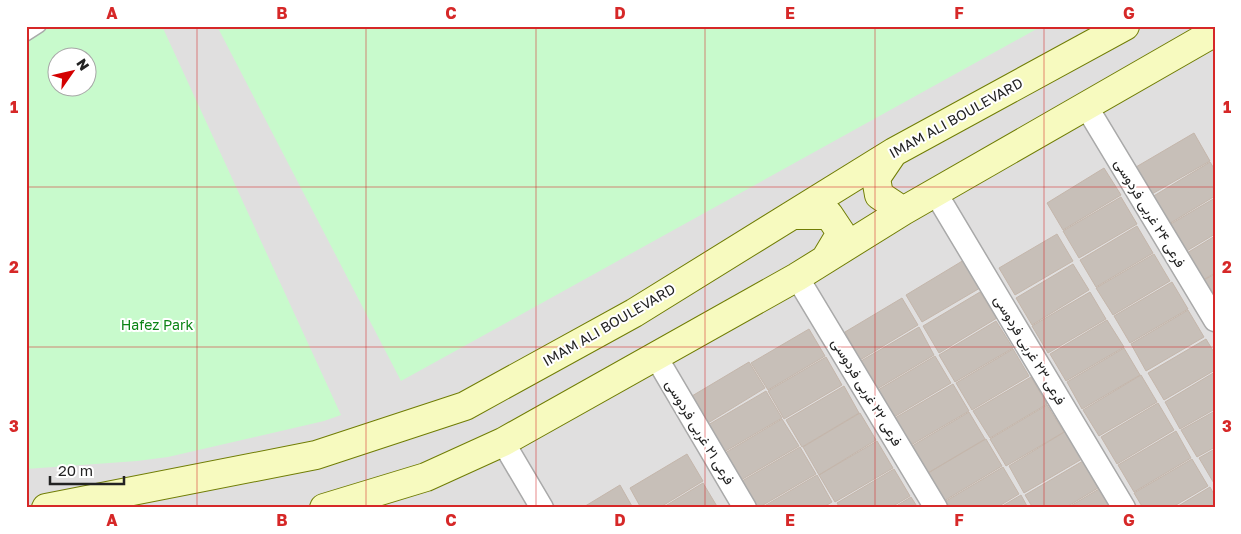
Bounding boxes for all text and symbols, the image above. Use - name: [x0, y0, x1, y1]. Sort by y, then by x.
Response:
- text: A: [106, 3, 118, 23]
- text: B: [276, 3, 288, 23]
- text: C: [445, 3, 457, 23]
- text: D: [614, 3, 626, 23]
- text: E: [785, 3, 795, 23]
- text: F: [954, 3, 964, 23]
- text: G: [1123, 3, 1135, 23]
- north arrow: [48, 48, 98, 98]
- text: N: [73, 55, 93, 74]
- street label: IMAM ALI BOULEVARD: [886, 74, 1025, 161]
- text: 1: [10, 97, 18, 117]
- text: 1: [1223, 97, 1231, 117]
- street label: فرعی ۲۴ غربی فردوسی: [1110, 155, 1190, 271]
- text: 2: [9, 257, 19, 277]
- text: 2: [1222, 257, 1232, 277]
- street label: IMAM ALI BOULEVARD: [540, 280, 678, 369]
- street label: فرعی ۲۳ غربی فردوسی: [990, 292, 1070, 408]
- park label: Hafez Park: [121, 316, 193, 333]
- street label: فرعی ۲۲ غربی فردوسی: [828, 335, 906, 449]
- street label: فرعی ۲۱ غربی فردوسی: [661, 376, 739, 488]
- text: 3: [9, 416, 19, 436]
- text: 3: [1222, 416, 1232, 436]
- scale bar: [50, 454, 124, 486]
- text: 20 m: [58, 461, 93, 479]
- text: A: [106, 510, 118, 530]
- text: B: [276, 510, 288, 530]
- text: C: [445, 510, 457, 530]
- text: D: [614, 510, 626, 530]
- text: E: [785, 510, 795, 530]
- text: F: [954, 510, 964, 530]
- text: G: [1123, 510, 1135, 530]

